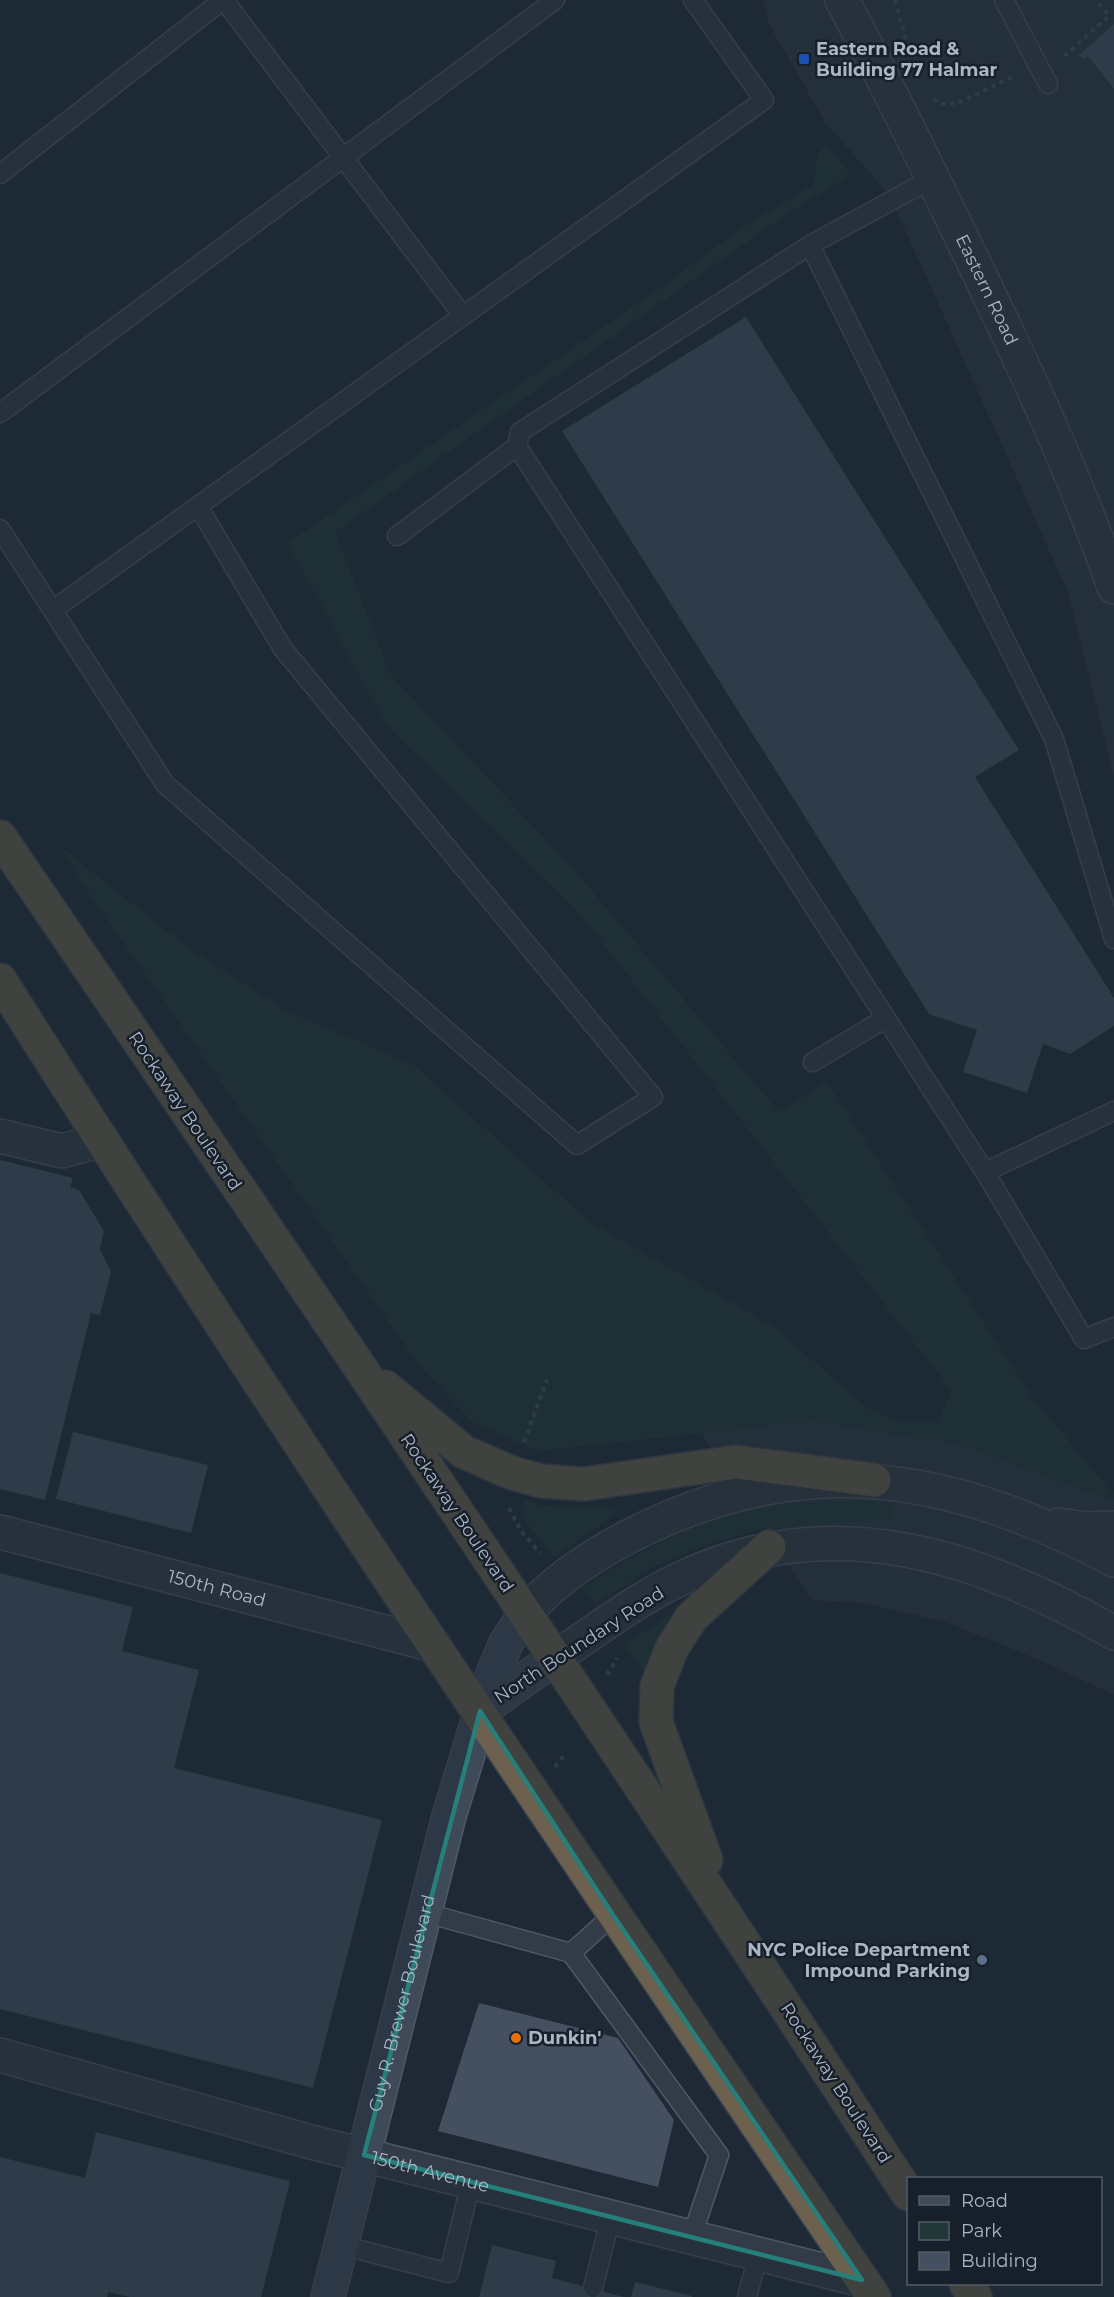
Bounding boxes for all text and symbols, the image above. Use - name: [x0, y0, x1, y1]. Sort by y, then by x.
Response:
- place label: Eastern Road & Building 77 Halmar: [816, 38, 998, 81]
- marker: Eastern Road & Building 77 Halmar: [797, 52, 811, 66]
- street label: Eastern Road: [951, 231, 1023, 349]
- street label: Rockaway Boulevard: [124, 1027, 246, 1195]
- street label: Rockaway Boulevard: [396, 1429, 518, 1597]
- street label: 150th Road: [166, 1565, 268, 1612]
- street label: North Boundary Road: [490, 1582, 668, 1708]
- street label: Guy R. Brewer Boulevard: [364, 1892, 440, 2114]
- place label: NYC Police Department Impound Parking: [747, 1939, 970, 1982]
- marker: NYC Police Department Impound Parking: [975, 1953, 989, 1967]
- street label: Rockaway Boulevard: [776, 1998, 896, 2168]
- place label: Dunkin': [528, 2027, 601, 2049]
- marker: Dunkin': [509, 2031, 523, 2045]
- street label: 150th Avenue: [369, 2147, 492, 2197]
- legend: [907, 2177, 1102, 2285]
- text: Road: [961, 2190, 1008, 2212]
- text: Park: [961, 2220, 1002, 2242]
- text: Building: [961, 2250, 1038, 2272]

